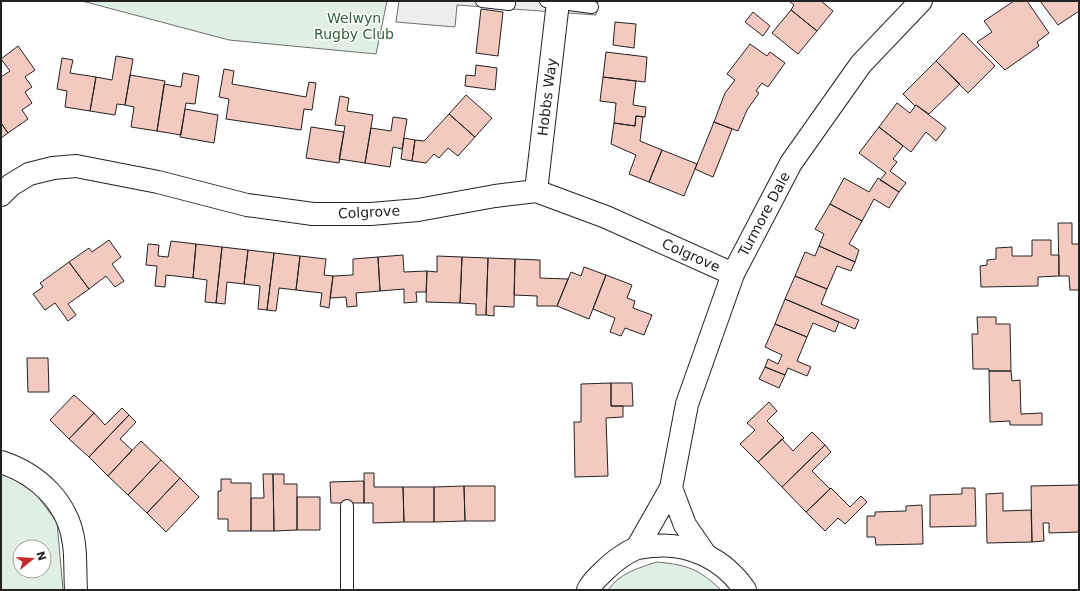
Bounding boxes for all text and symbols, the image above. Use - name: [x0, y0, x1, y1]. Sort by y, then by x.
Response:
- park label: Welwyn Rugby Club: [314, 10, 394, 42]
- street label: Hobbs Way: [534, 57, 560, 137]
- street label: Turmore Dale: [735, 169, 793, 260]
- street label: Colgrove: [338, 202, 400, 222]
- street label: Colgrove: [659, 235, 723, 275]
- north arrow: [12, 539, 52, 579]
- text: N: [33, 550, 49, 562]

